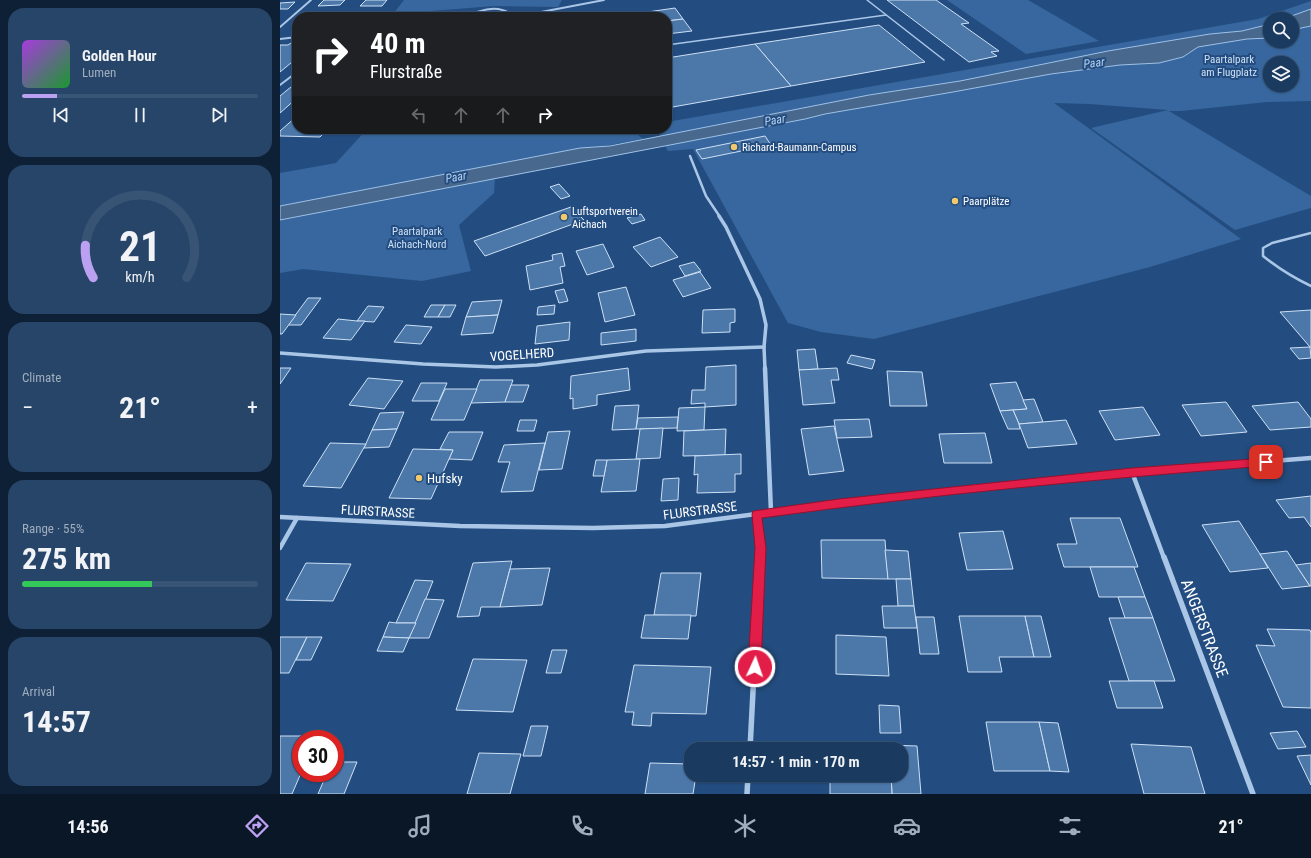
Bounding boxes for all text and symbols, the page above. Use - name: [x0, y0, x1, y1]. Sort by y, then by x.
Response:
- map controls: [1263, 12, 1299, 92]
- button: search: [1263, 12, 1299, 48]
- text: 40 m: [370, 27, 426, 60]
- icon: right: [304, 28, 356, 80]
- text: Golden Hour: [82, 47, 157, 65]
- park label: Paartalpark am Flugplatz: [1201, 53, 1257, 79]
- water label: Paar: [1083, 55, 1106, 71]
- button: layers: [1263, 56, 1299, 92]
- text: Flurstraße: [370, 61, 442, 82]
- text: Lumen: [82, 65, 116, 80]
- icon: previous: [50, 104, 72, 126]
- icon: pause: [129, 104, 151, 126]
- icon: next: [208, 104, 230, 126]
- icon: left: [408, 104, 430, 126]
- icon: ahead: [450, 104, 472, 126]
- icon: ahead: [492, 104, 514, 126]
- icon: right: [534, 104, 556, 126]
- water label: Paar: [763, 111, 787, 129]
- place label: Richard-Baumann-Campus: [742, 141, 857, 154]
- marker: Richard-Baumann-Campus: [729, 142, 739, 152]
- water label: Paar: [444, 168, 468, 186]
- place label: Paarplätze: [963, 195, 1009, 208]
- marker: Paarplätze: [950, 196, 960, 206]
- place label: Luftsportverein Aichach: [572, 205, 638, 231]
- marker: Luftsportverein Aichach: [559, 212, 569, 222]
- text: 21: [119, 222, 161, 271]
- park label: Paartalpark Aichach-Nord: [388, 225, 446, 251]
- text: km/h: [125, 268, 155, 284]
- street label: VOGELHERD: [489, 345, 555, 364]
- text: Climate: [22, 370, 61, 385]
- text: 21°: [119, 390, 161, 425]
- text: −: [22, 395, 33, 420]
- text: +: [247, 395, 258, 420]
- pin: [1249, 445, 1283, 479]
- icon: arrive: [1255, 451, 1277, 473]
- place label: Hufsky: [427, 471, 463, 486]
- marker: Hufsky: [414, 473, 424, 483]
- street label: FLURSTRASSE: [662, 499, 738, 522]
- street label: FLURSTRASSE: [341, 502, 415, 521]
- text: Range · 55%: [22, 521, 84, 536]
- text: 275 km: [22, 541, 111, 576]
- street label: ANGERSTRASSE: [1177, 576, 1232, 680]
- position arrow: [734, 646, 776, 688]
- text: Arrival: [22, 684, 55, 699]
- text: 14:57: [22, 704, 91, 739]
- speed limit sign: 30: [292, 730, 344, 782]
- text: 14:57 · 1 min · 170 m: [732, 753, 860, 771]
- icon: directions: [243, 812, 271, 840]
- icon: music: [406, 812, 434, 840]
- icon: phone: [568, 812, 596, 840]
- icon: climate: [731, 812, 759, 840]
- icon: car: [893, 812, 921, 840]
- icon: filters: [1056, 812, 1084, 840]
- text: 14:56: [67, 816, 109, 837]
- text: 21°: [1218, 816, 1244, 837]

